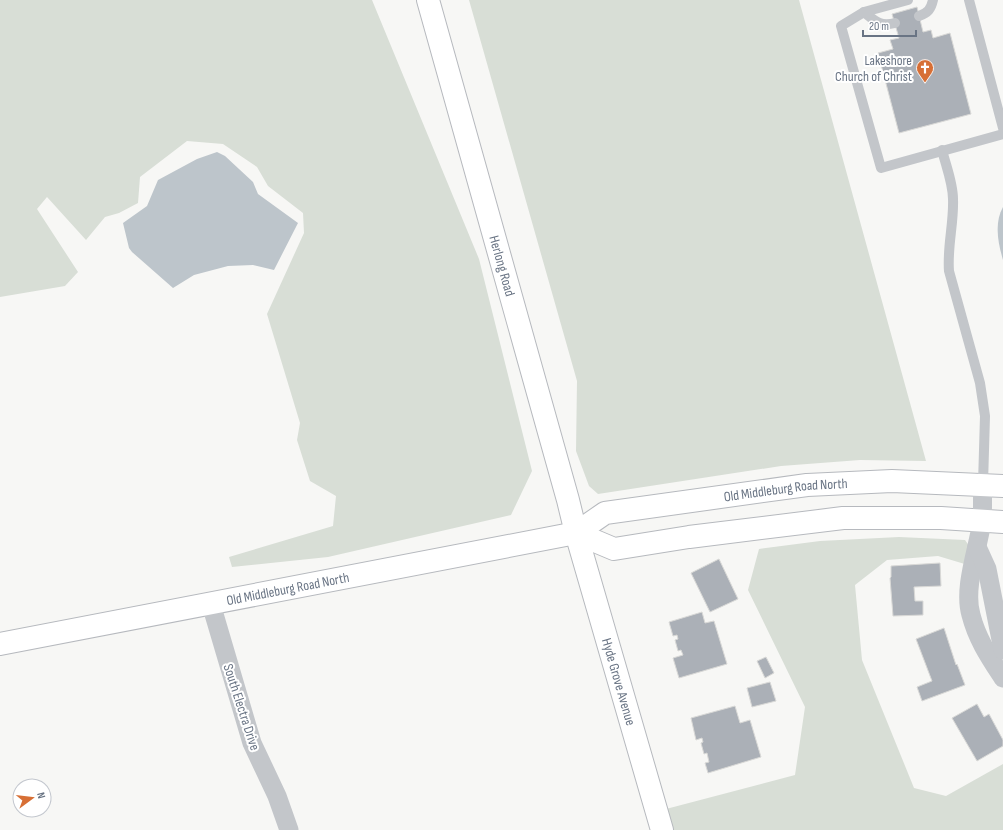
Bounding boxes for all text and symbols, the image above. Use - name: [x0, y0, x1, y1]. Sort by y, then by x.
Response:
- scale bar: [863, 12, 916, 38]
- text: 20 m: [869, 19, 889, 34]
- place label: Lakeshore Church of Christ: [835, 52, 912, 85]
- church icon: Lakeshore Church of Christ: [915, 58, 935, 83]
- street label: Herlong Road: [485, 234, 519, 298]
- street label: Old Middleburg Road North: [723, 475, 848, 505]
- street label: Old Middleburg Road North: [225, 569, 351, 609]
- street label: Hyde Grove Avenue: [598, 636, 639, 727]
- street label: South Electra Drive: [220, 662, 263, 752]
- north arrow: [12, 778, 52, 818]
- text: N: [34, 791, 48, 800]

